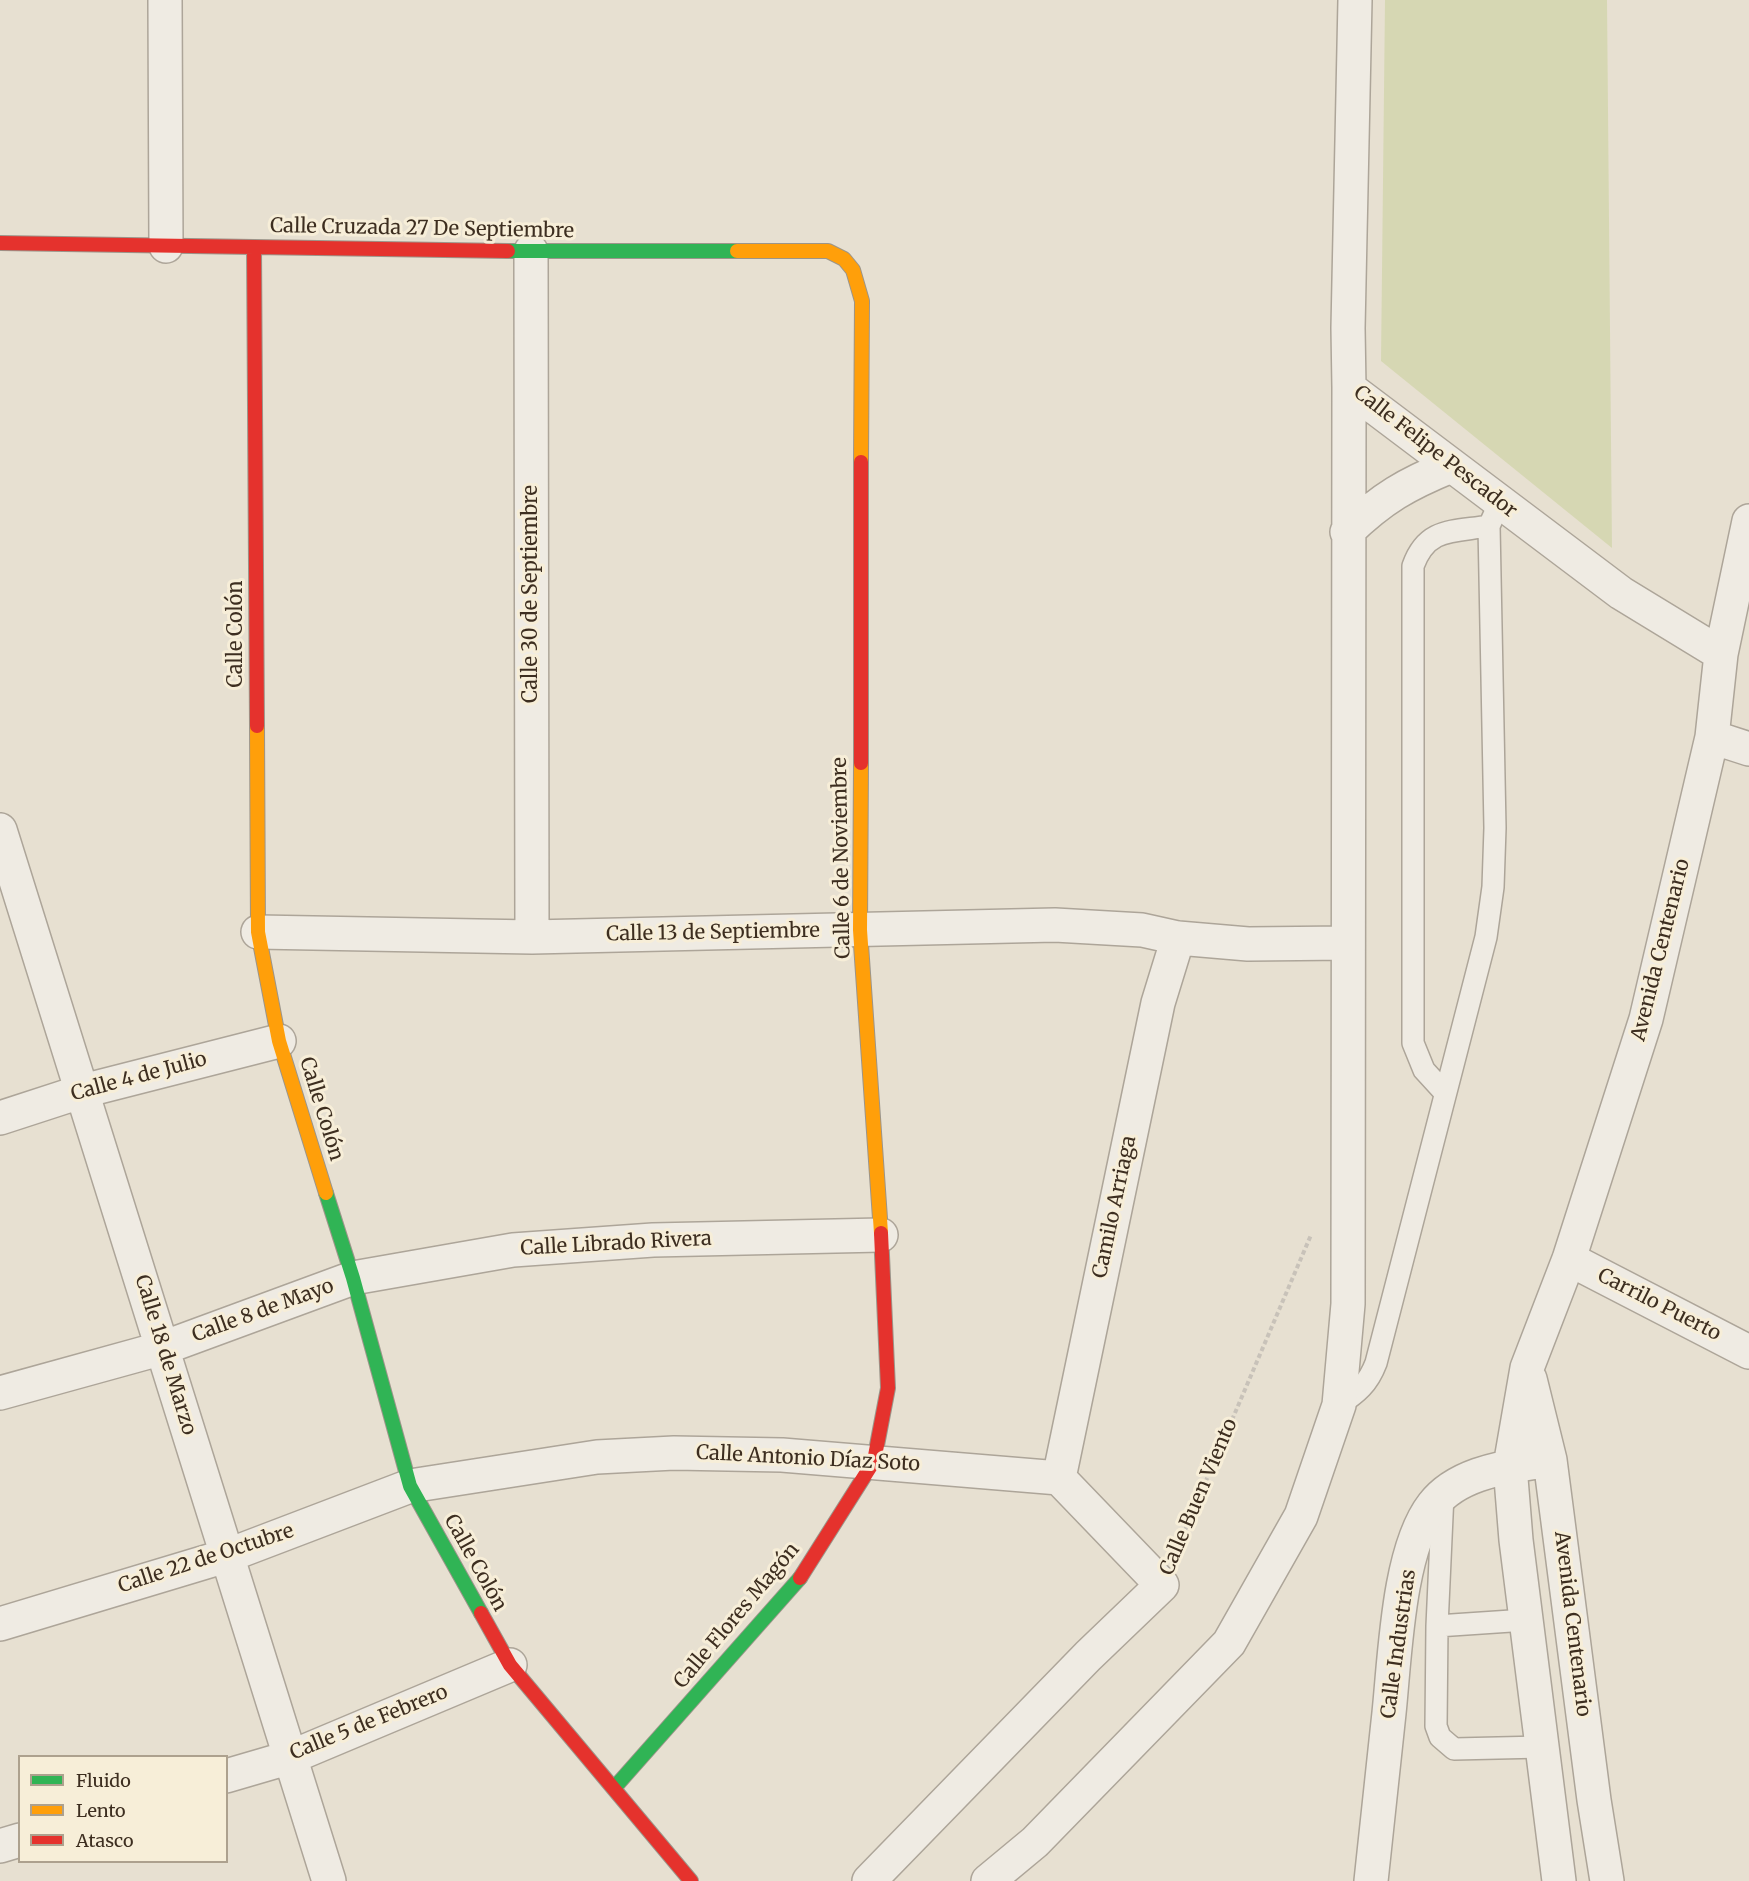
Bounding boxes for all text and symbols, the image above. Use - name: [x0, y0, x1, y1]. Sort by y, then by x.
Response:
- street label: Calle Cruzada 27 De Septiembre: [270, 214, 574, 244]
- street label: Calle Felipe Pescador: [1349, 381, 1521, 523]
- street label: Calle 30 de Septiembre: [519, 485, 543, 703]
- street label: Calle Colón: [224, 580, 248, 688]
- street label: Calle 6 de Noviembre: [828, 757, 856, 959]
- street label: Avenida Centenario: [1627, 856, 1695, 1044]
- street label: Calle 13 de Septiembre: [606, 919, 820, 947]
- street label: Calle 4 de Julio: [69, 1047, 209, 1107]
- street label: Calle Colón: [294, 1054, 348, 1164]
- street label: Camilo Arriaga: [1088, 1134, 1142, 1280]
- street label: Calle Librado Rivera: [520, 1227, 712, 1261]
- street label: Carrilo Puerto: [1593, 1264, 1725, 1346]
- street label: Calle 18 de Marzo: [129, 1272, 201, 1438]
- street label: Calle 8 de Mayo: [189, 1274, 337, 1348]
- street label: Calle Buen Viento: [1155, 1415, 1243, 1579]
- street label: Calle Antonio Díaz Soto: [695, 1441, 921, 1477]
- street label: Calle Colón: [439, 1510, 511, 1616]
- street label: Calle 22 de Octubre: [115, 1519, 297, 1599]
- street label: Avenida Centenario: [1549, 1530, 1595, 1718]
- street label: Calle Flores Magón: [669, 1538, 805, 1694]
- street label: Calle Industrias: [1377, 1568, 1421, 1720]
- street label: Calle 5 de Febrero: [287, 1680, 451, 1766]
- legend: [18, 1755, 228, 1863]
- text: Fluido: [76, 1769, 131, 1792]
- text: Lento: [76, 1799, 126, 1822]
- text: Atasco: [76, 1829, 134, 1852]

